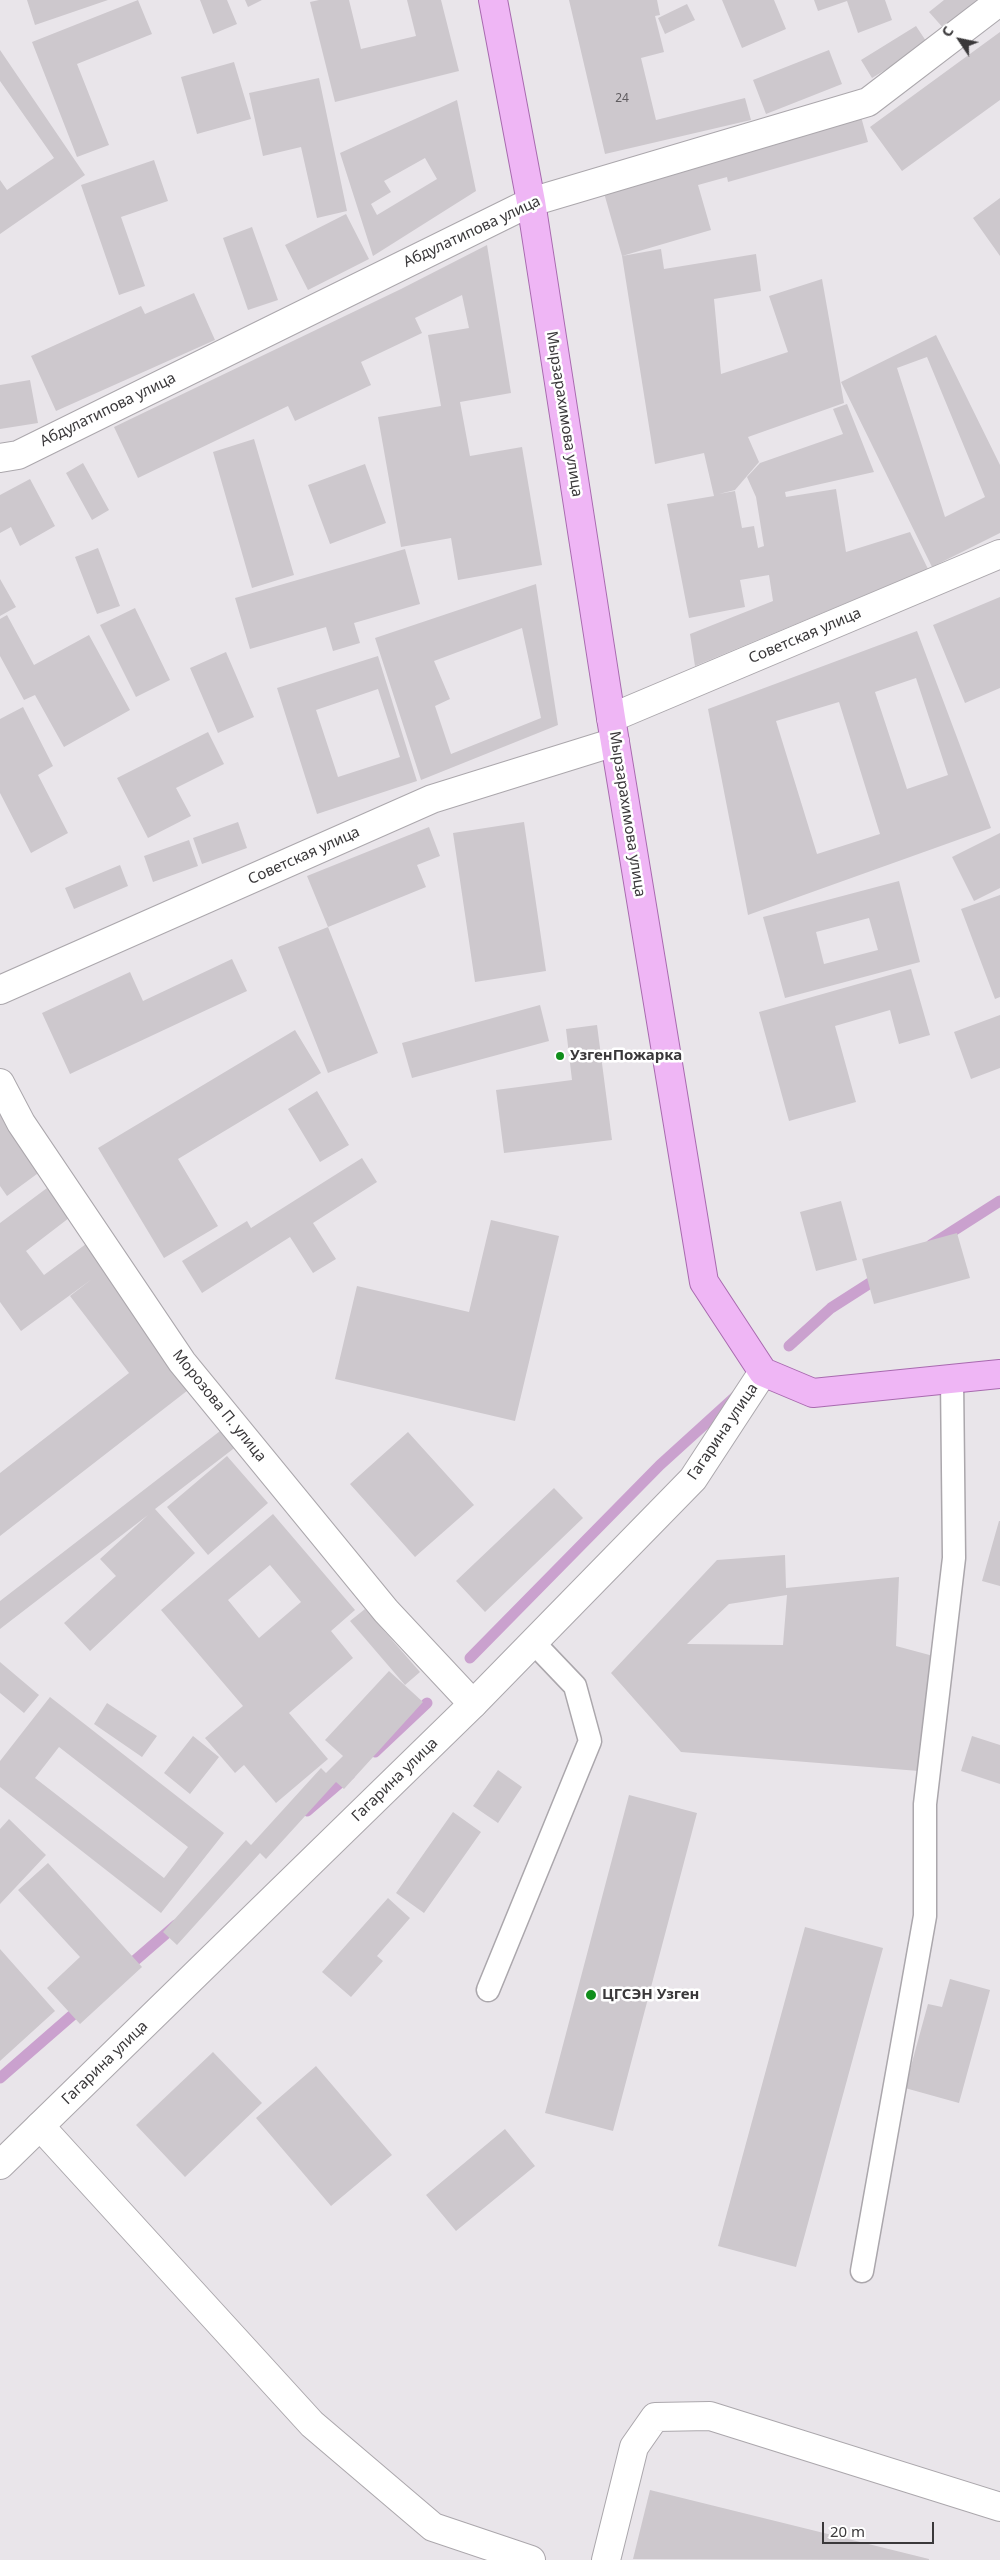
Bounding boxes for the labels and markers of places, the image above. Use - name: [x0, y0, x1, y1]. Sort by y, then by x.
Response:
- place label: УзгенПожарка: [570, 1047, 682, 1065]
- marker: УзгенПожарка: [554, 1050, 566, 1062]
- place label: ЦГСЭН Узген: [602, 1986, 699, 2004]
- marker: ЦГСЭН Узген: [584, 1988, 598, 2002]

